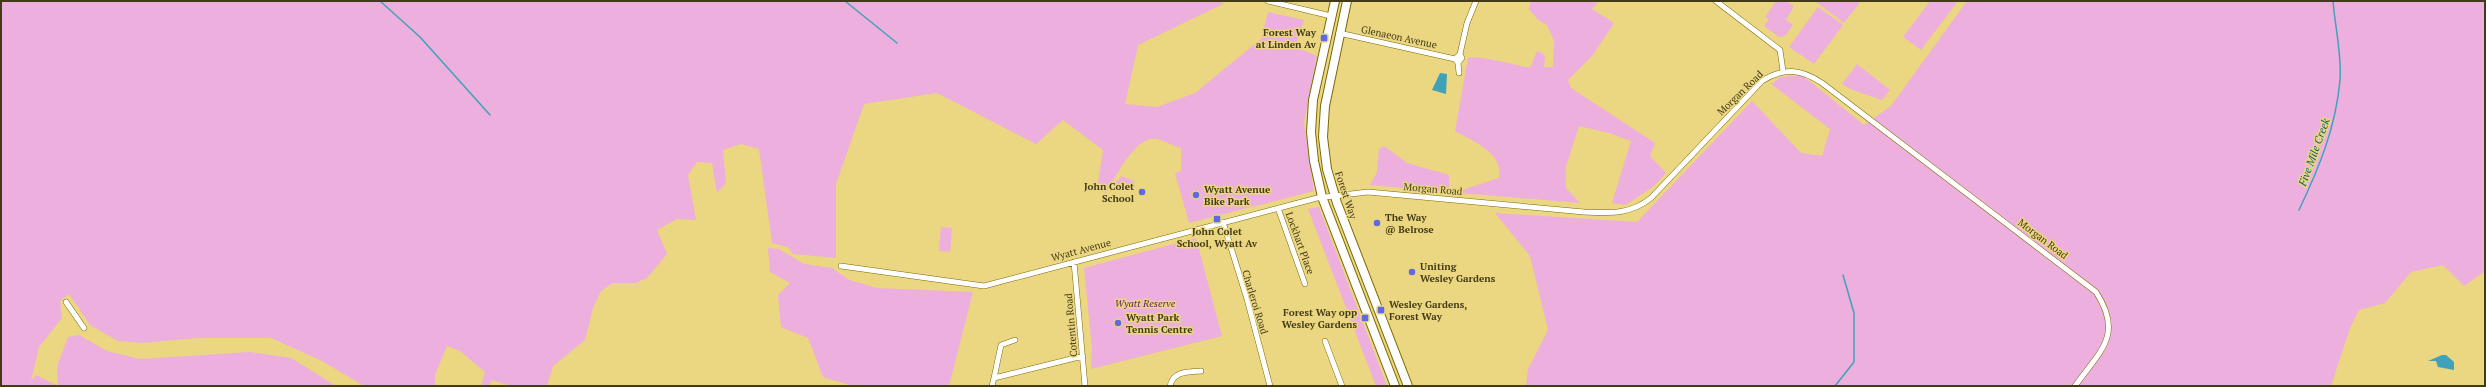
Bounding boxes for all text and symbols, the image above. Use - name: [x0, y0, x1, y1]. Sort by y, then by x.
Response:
- street label: Glenaeon Avenue: [1360, 23, 1438, 51]
- place label: Forest Way at Linden Av: [1256, 26, 1317, 51]
- marker: Forest Way at Linden Av: [1319, 33, 1329, 43]
- street label: Morgan Road: [1714, 68, 1766, 118]
- water label: Five Mile Creek: [2295, 116, 2333, 189]
- street label: Forest Way: [1332, 170, 1360, 221]
- place label: John Colet School: [1084, 180, 1135, 205]
- street label: Morgan Road: [1403, 180, 1463, 198]
- place label: Wyatt Avenue Bike Park: [1204, 183, 1271, 208]
- marker: John Colet School: [1137, 187, 1147, 197]
- marker: Wyatt Avenue Bike Park: [1191, 190, 1201, 200]
- street label: Lockhart Place: [1283, 210, 1317, 276]
- place label: The Way @ Belrose: [1385, 211, 1434, 236]
- marker: John Colet School, Wyatt Av: [1212, 214, 1222, 224]
- street label: Morgan Road: [2016, 216, 2071, 262]
- marker: The Way @ Belrose: [1372, 218, 1382, 228]
- place label: John Colet School, Wyatt Av: [1177, 225, 1258, 250]
- street label: Wyatt Avenue: [1050, 236, 1112, 264]
- place label: Uniting Wesley Gardens: [1420, 260, 1496, 285]
- marker: Uniting Wesley Gardens: [1407, 267, 1417, 277]
- street label: Charleroi Road: [1239, 268, 1271, 336]
- street label: Cotentin Road: [1062, 292, 1080, 357]
- park label: Wyatt Reserve: [1115, 297, 1176, 310]
- place label: Wesley Gardens, Forest Way: [1389, 298, 1467, 323]
- marker: Wesley Gardens, Forest Way: [1376, 305, 1386, 315]
- place label: Forest Way opp Wesley Gardens: [1282, 306, 1357, 331]
- place label: Wyatt Park Tennis Centre: [1126, 311, 1193, 336]
- marker: Forest Way opp Wesley Gardens: [1360, 313, 1370, 323]
- marker: Wyatt Park Tennis Centre: [1113, 318, 1123, 328]

